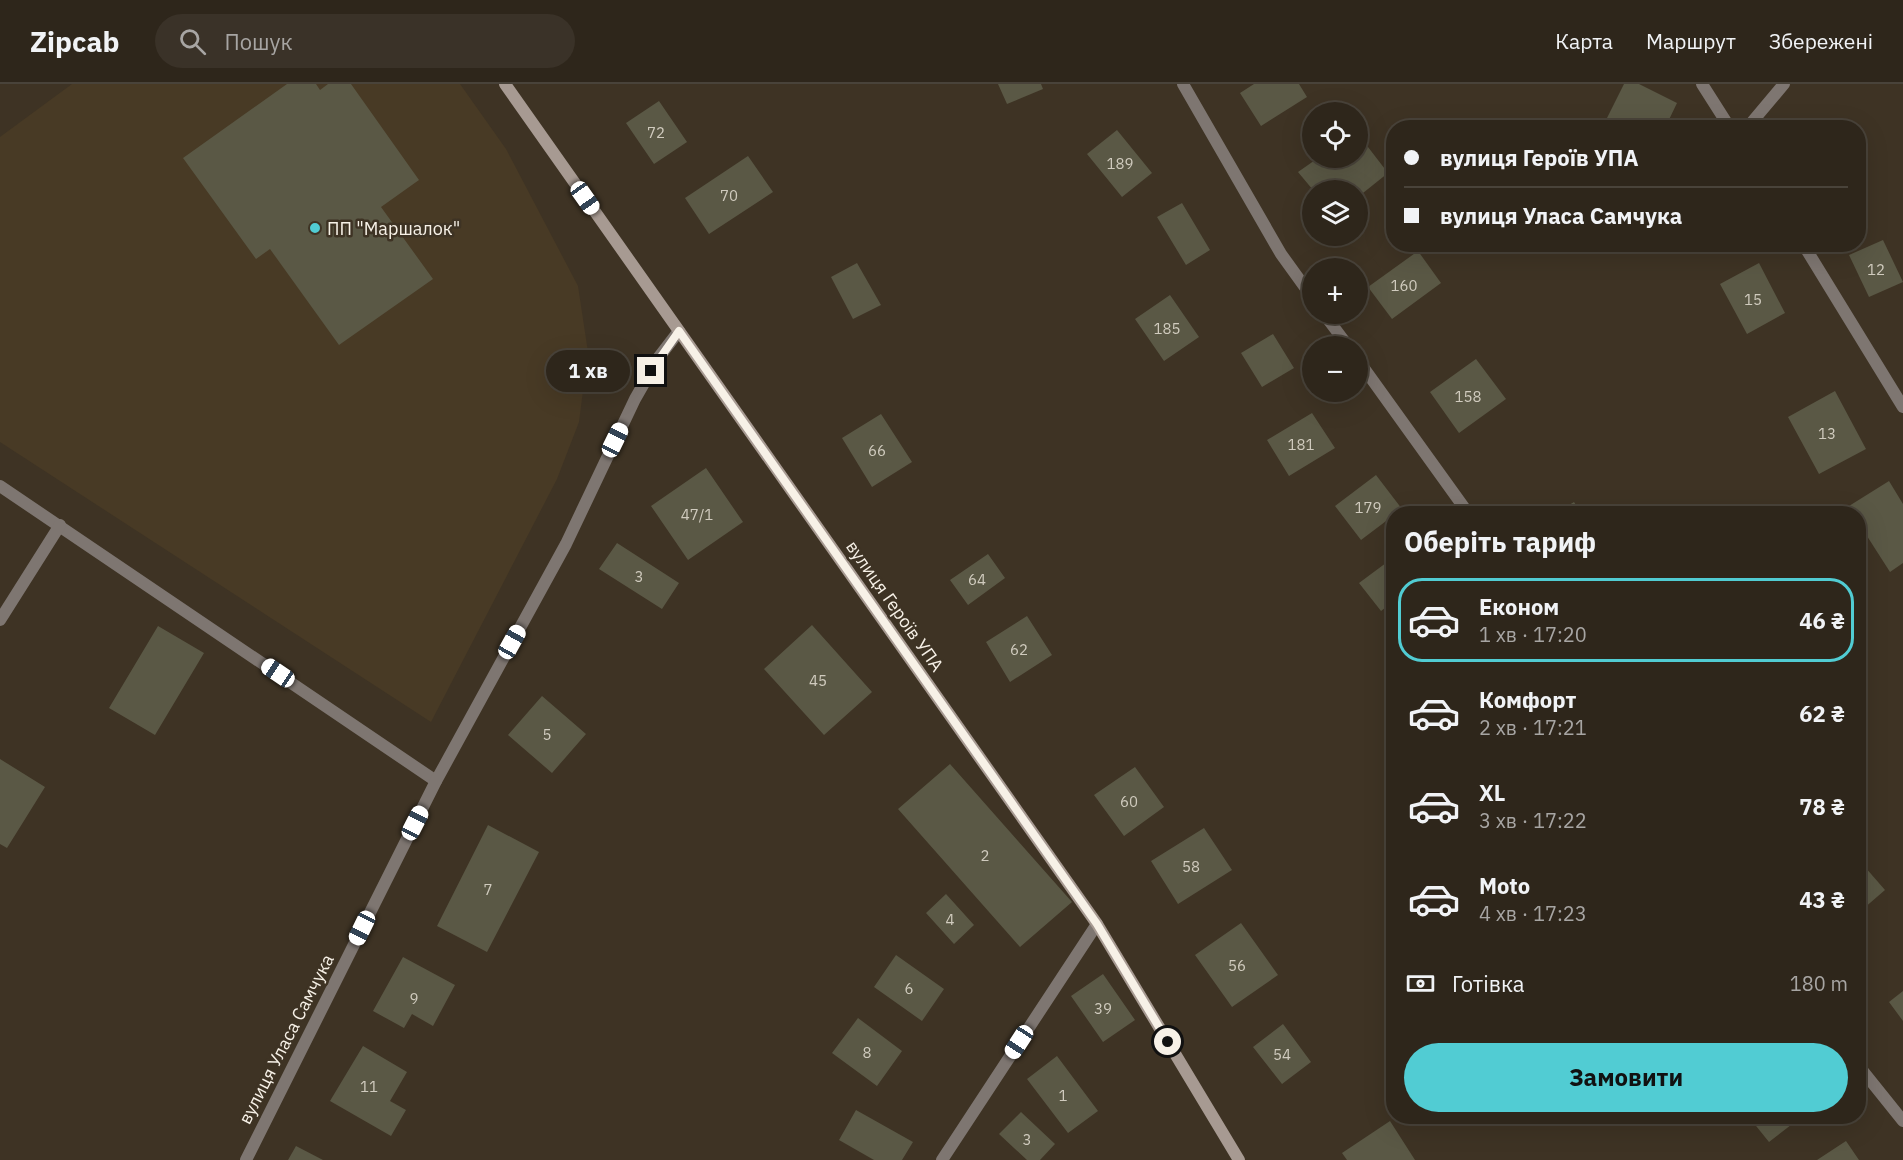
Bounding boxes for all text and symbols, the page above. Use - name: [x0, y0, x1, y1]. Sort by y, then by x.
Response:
- search box: [155, 14, 575, 68]
- text: Zipcab: [30, 23, 119, 60]
- icon: search: [176, 25, 209, 58]
- text: Пошук: [224, 27, 293, 56]
- text: Карта: [1555, 27, 1613, 55]
- text: Маршрут: [1646, 27, 1736, 55]
- text: Збережені: [1769, 27, 1873, 55]
- map controls: [1302, 102, 1368, 402]
- button: locate: [1302, 102, 1368, 168]
- house number: 72: [647, 123, 665, 142]
- text: вулиця Героїв УПА: [1440, 143, 1638, 172]
- house number: 189: [1106, 154, 1134, 173]
- car: [567, 178, 603, 218]
- button: layers: [1302, 180, 1368, 246]
- house number: 70: [720, 186, 738, 205]
- text: вулиця Уласа Самчука: [1440, 201, 1682, 230]
- place label: ПП "Маршалок": [327, 217, 460, 240]
- marker: ПП "Маршалок": [308, 221, 322, 235]
- button: +: [1302, 258, 1368, 324]
- house number: 12: [1867, 260, 1885, 279]
- house number: 160: [1390, 276, 1418, 295]
- house number: 15: [1744, 290, 1762, 309]
- house number: 185: [1153, 319, 1181, 338]
- button: −: [1302, 336, 1368, 402]
- callout: 1 хв: [546, 350, 630, 392]
- text: 1 хв: [568, 357, 608, 384]
- route end: [637, 357, 664, 384]
- house number: 158: [1454, 387, 1482, 406]
- car: [599, 420, 631, 460]
- house number: 13: [1818, 424, 1836, 443]
- house number: 181: [1287, 435, 1315, 454]
- house number: 66: [868, 441, 886, 460]
- house number: 179: [1354, 498, 1382, 517]
- house number: 47/1: [681, 505, 713, 524]
- text: Оберіть тариф: [1404, 524, 1596, 559]
- street label: вулиця Героїв УПА: [841, 536, 949, 677]
- house number: 3: [634, 567, 644, 586]
- house number: 64: [968, 570, 986, 589]
- text: Економ: [1479, 592, 1559, 621]
- icon: car: [1407, 593, 1461, 647]
- text: 46 ₴: [1799, 606, 1845, 635]
- text: 1 хв · 17:20: [1479, 621, 1587, 648]
- car: [495, 622, 529, 662]
- house number: 62: [1010, 640, 1028, 659]
- car: [258, 655, 298, 691]
- house number: 45: [809, 671, 827, 690]
- text: Комфорт: [1479, 685, 1576, 714]
- icon: car: [1407, 686, 1461, 740]
- text: 62 ₴: [1799, 699, 1845, 728]
- text: 2 хв · 17:21: [1479, 714, 1587, 741]
- house number: 5: [542, 725, 552, 744]
- text: XL: [1479, 778, 1505, 807]
- icon: car: [1407, 779, 1461, 833]
- house number: 60: [1120, 792, 1138, 811]
- text: 78 ₴: [1799, 792, 1845, 821]
- car: [399, 803, 431, 843]
- text: 3 хв · 17:22: [1479, 807, 1587, 834]
- house number: 2: [980, 846, 990, 865]
- house number: 58: [1182, 857, 1200, 876]
- text: Moto: [1479, 871, 1530, 900]
- icon: car: [1407, 872, 1461, 926]
- house number: 7: [483, 880, 493, 899]
- text: 43 ₴: [1799, 885, 1845, 914]
- text: 4 хв · 17:23: [1479, 900, 1587, 927]
- car: [346, 908, 378, 948]
- house number: 4: [945, 910, 955, 929]
- street label: вулиця Уласа Самчука: [233, 950, 339, 1128]
- house number: 56: [1228, 956, 1246, 975]
- icon: cash: [1404, 967, 1437, 1000]
- text: Готівка: [1452, 969, 1525, 998]
- text: 180 m: [1790, 970, 1848, 997]
- house number: 6: [904, 979, 914, 998]
- house number: 9: [409, 989, 419, 1008]
- house number: 39: [1094, 999, 1112, 1018]
- car: [1002, 1022, 1036, 1062]
- route start: [1154, 1028, 1181, 1055]
- house number: 8: [862, 1043, 872, 1062]
- button: Замовити: [1404, 1043, 1848, 1112]
- house number: 54: [1273, 1045, 1291, 1064]
- house number: 11: [360, 1077, 378, 1096]
- house number: 1: [1058, 1086, 1068, 1105]
- house number: 3: [1022, 1130, 1032, 1149]

